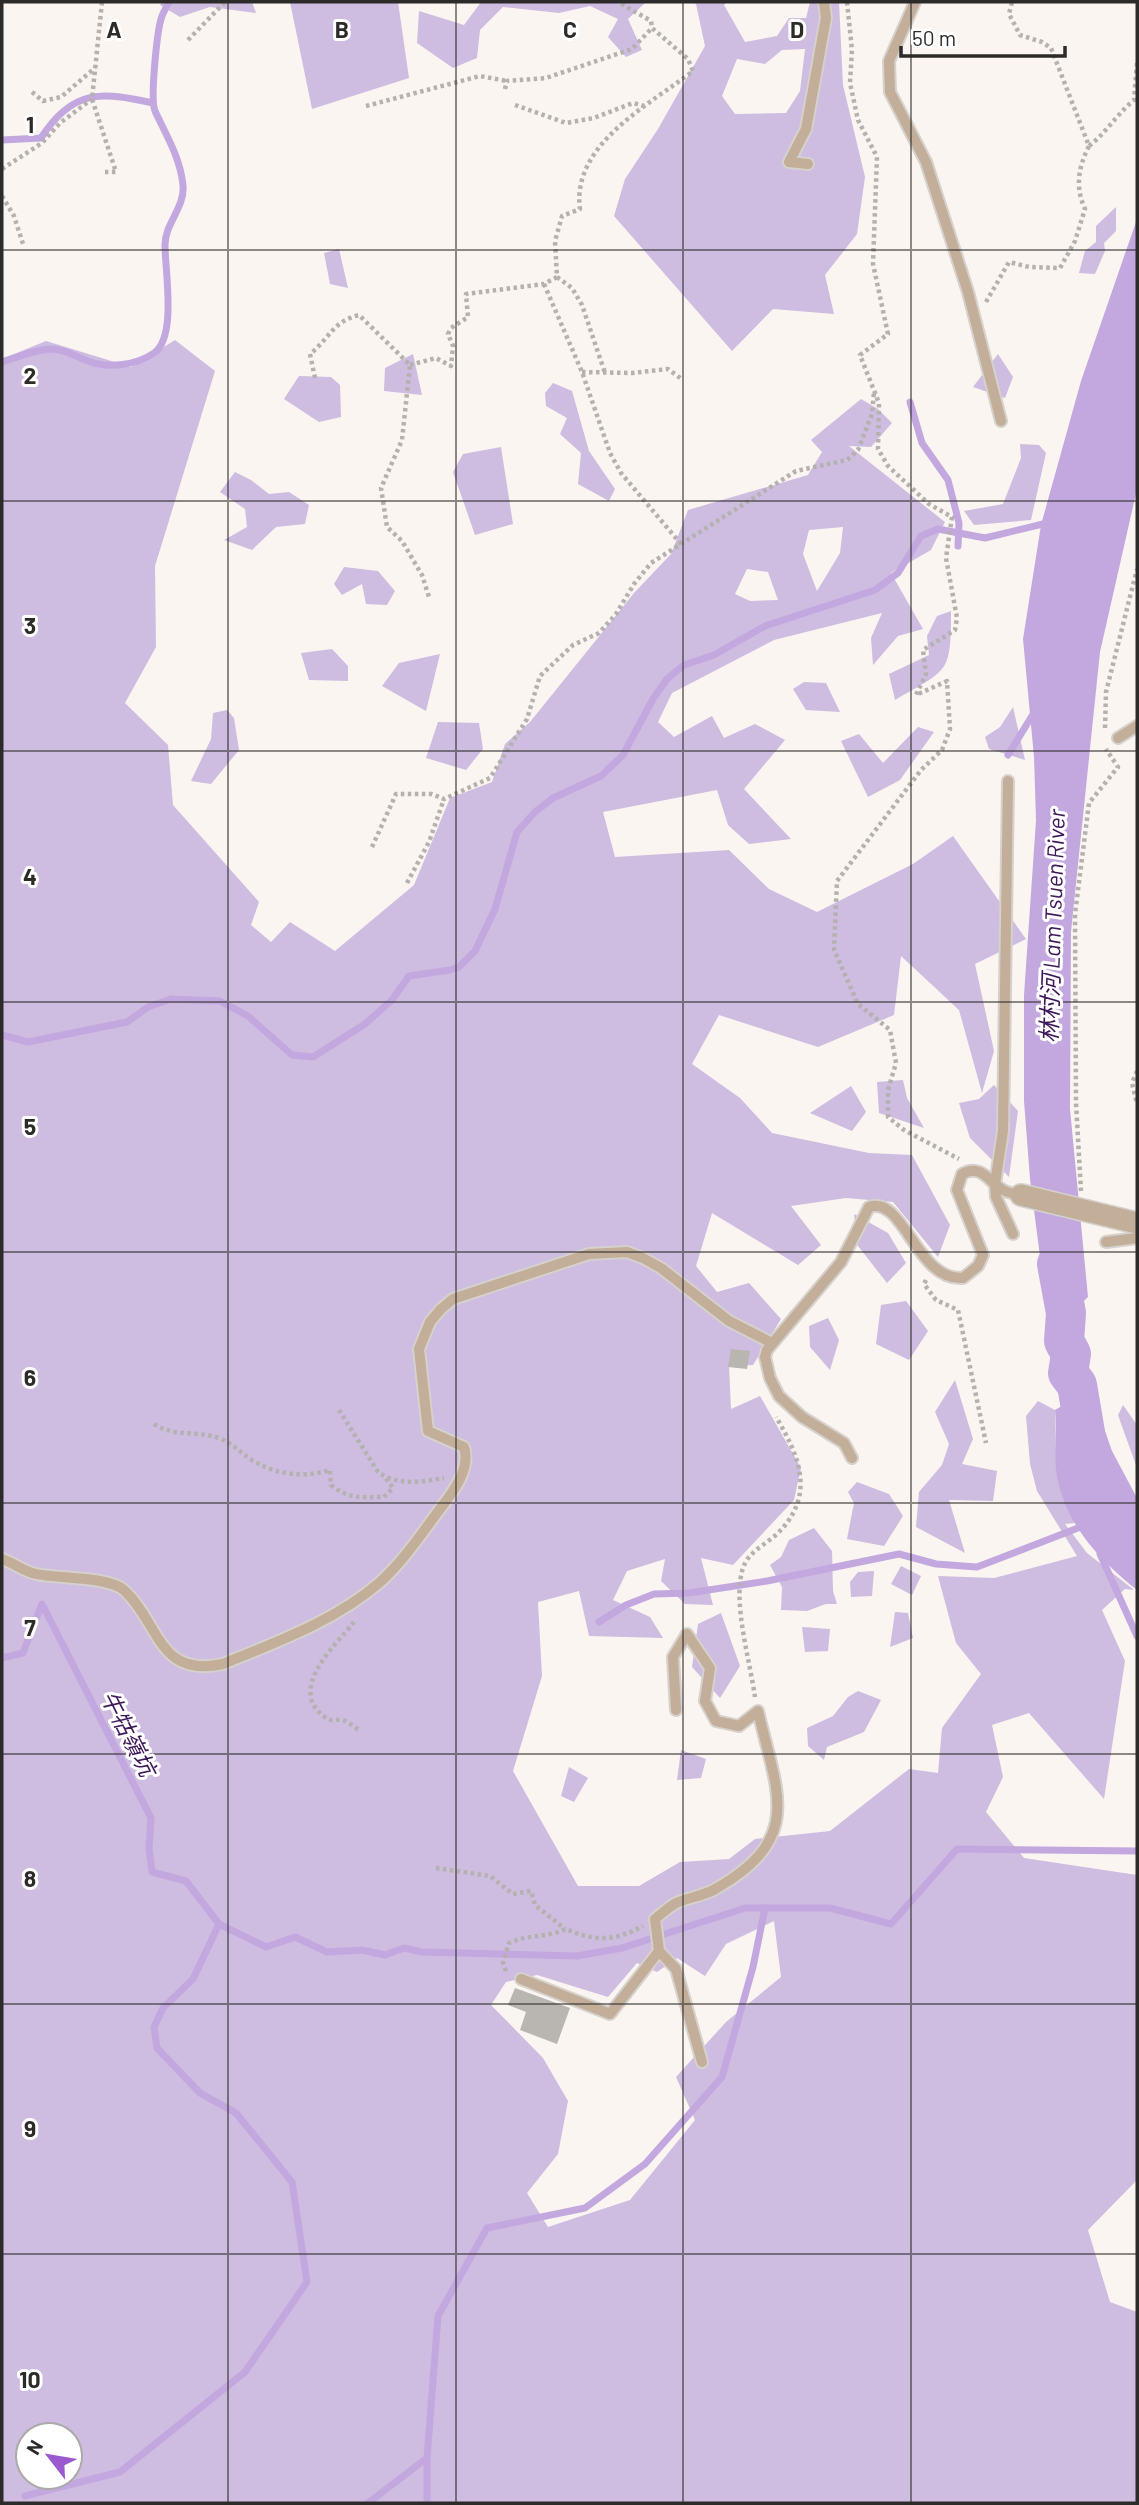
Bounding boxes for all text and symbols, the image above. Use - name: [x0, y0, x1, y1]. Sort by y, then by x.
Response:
- scale bar: [901, 14, 1066, 58]
- text: A: [106, 15, 122, 43]
- text: B: [335, 15, 349, 43]
- text: C: [563, 15, 577, 43]
- text: D: [790, 15, 804, 43]
- text: 50 m: [912, 25, 956, 50]
- text: 1: [26, 110, 34, 138]
- text: 2: [24, 361, 36, 389]
- text: 3: [24, 611, 36, 639]
- water label: 林村河 Lam Tsuen River: [1034, 808, 1070, 1043]
- text: 4: [23, 862, 37, 890]
- text: 5: [24, 1112, 36, 1140]
- text: 6: [24, 1363, 36, 1391]
- text: 7: [24, 1613, 36, 1641]
- water label: 牛牯嶺坑: [96, 1686, 164, 1783]
- text: 8: [24, 1864, 36, 1892]
- text: 9: [24, 2114, 36, 2142]
- text: 10: [19, 2365, 41, 2393]
- north arrow: [14, 2421, 84, 2491]
- text: N: [21, 2436, 47, 2458]

